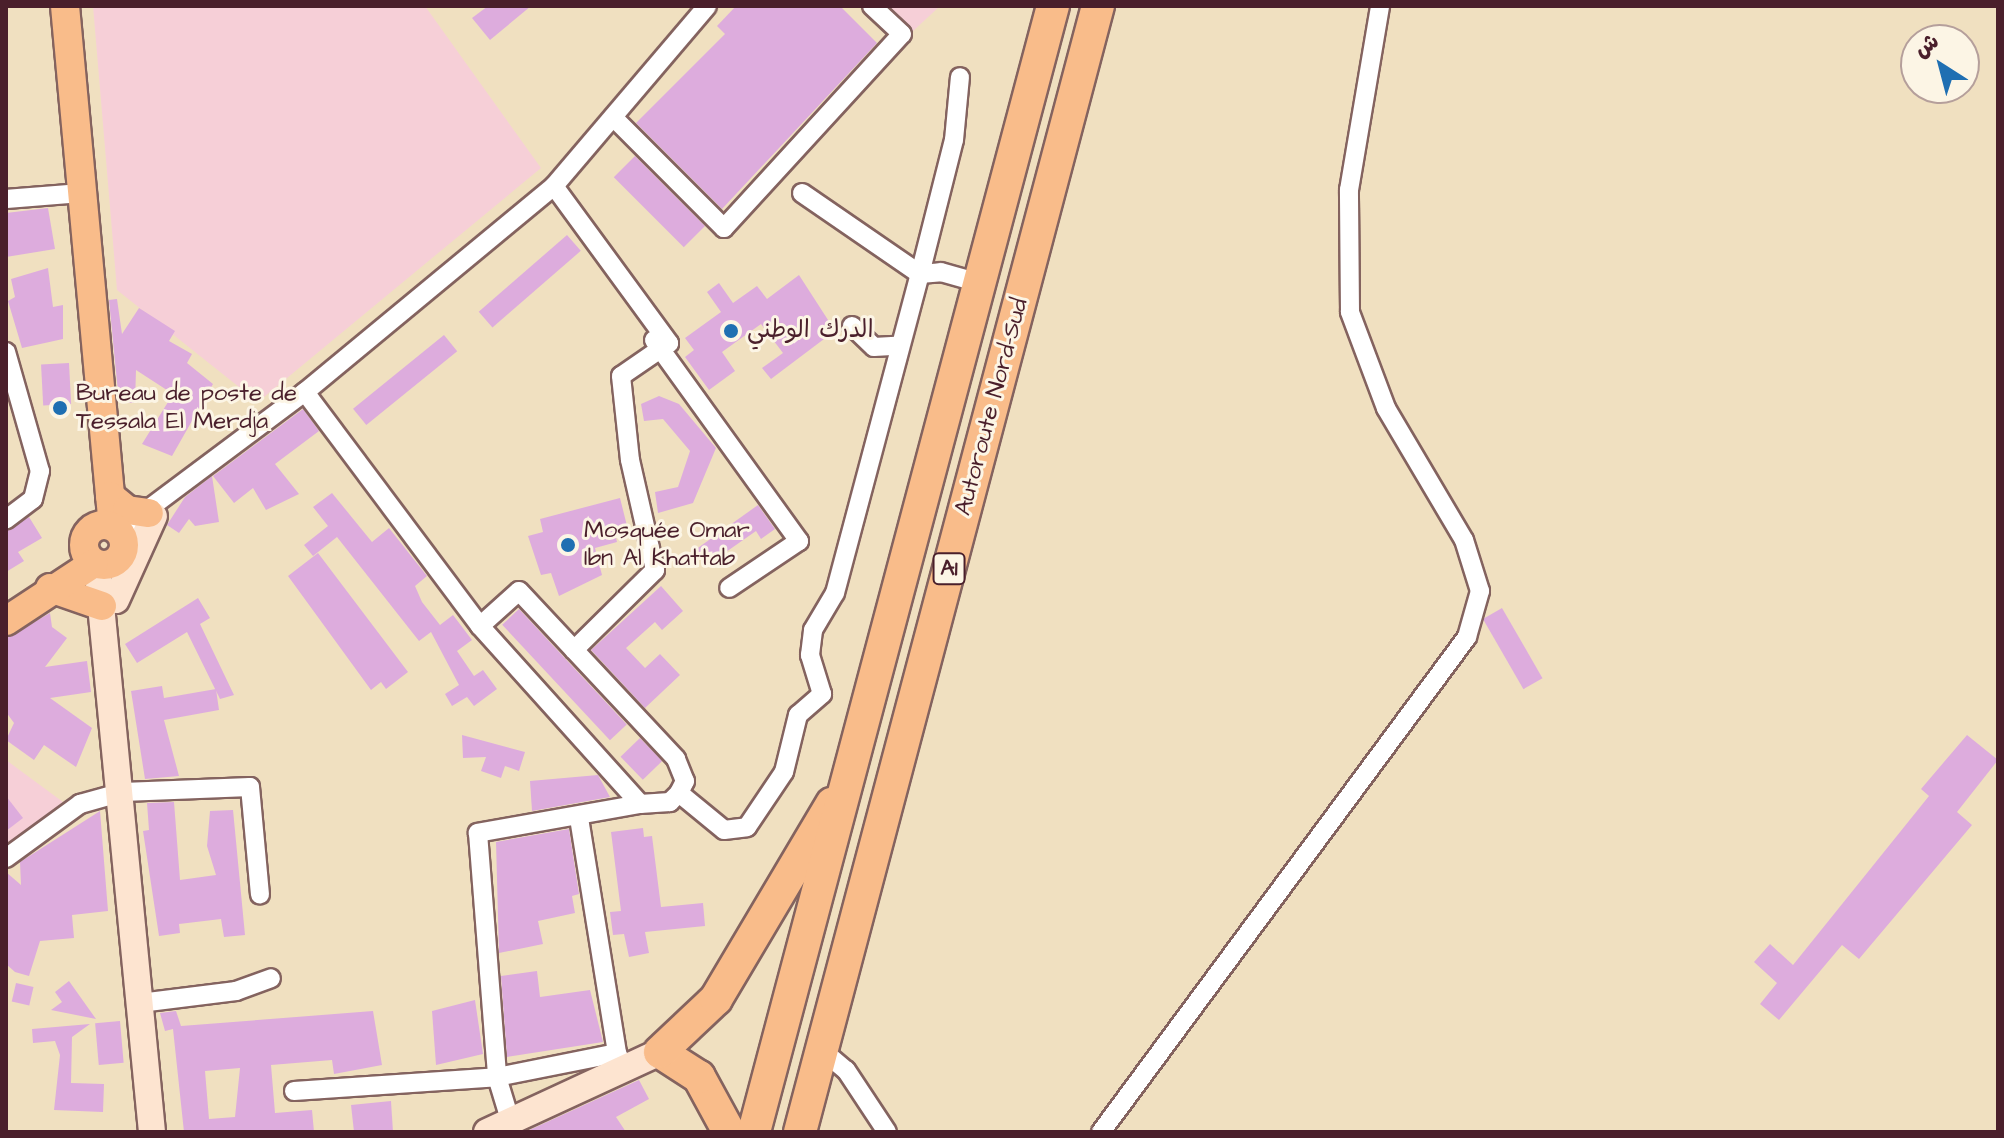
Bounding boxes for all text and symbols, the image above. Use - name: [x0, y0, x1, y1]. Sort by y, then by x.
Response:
- north arrow: [1900, 24, 1980, 104]
- text: ش: [1908, 26, 1946, 65]
- street label: Autoroute Nord-Sud: [949, 295, 1035, 519]
- place label: الدرك الوطني: [747, 317, 873, 345]
- marker: الدرك الوطني: [722, 322, 740, 340]
- place label: Bureau de poste de Tessala El Merdja: [76, 380, 297, 436]
- marker: Bureau de poste de Tessala El Merdja: [51, 399, 69, 417]
- place label: Mosquée Omar Ibn Al Khattab: [584, 517, 750, 573]
- marker: Mosquée Omar Ibn Al Khattab: [559, 536, 577, 554]
- road number: A1: [931, 551, 967, 587]

